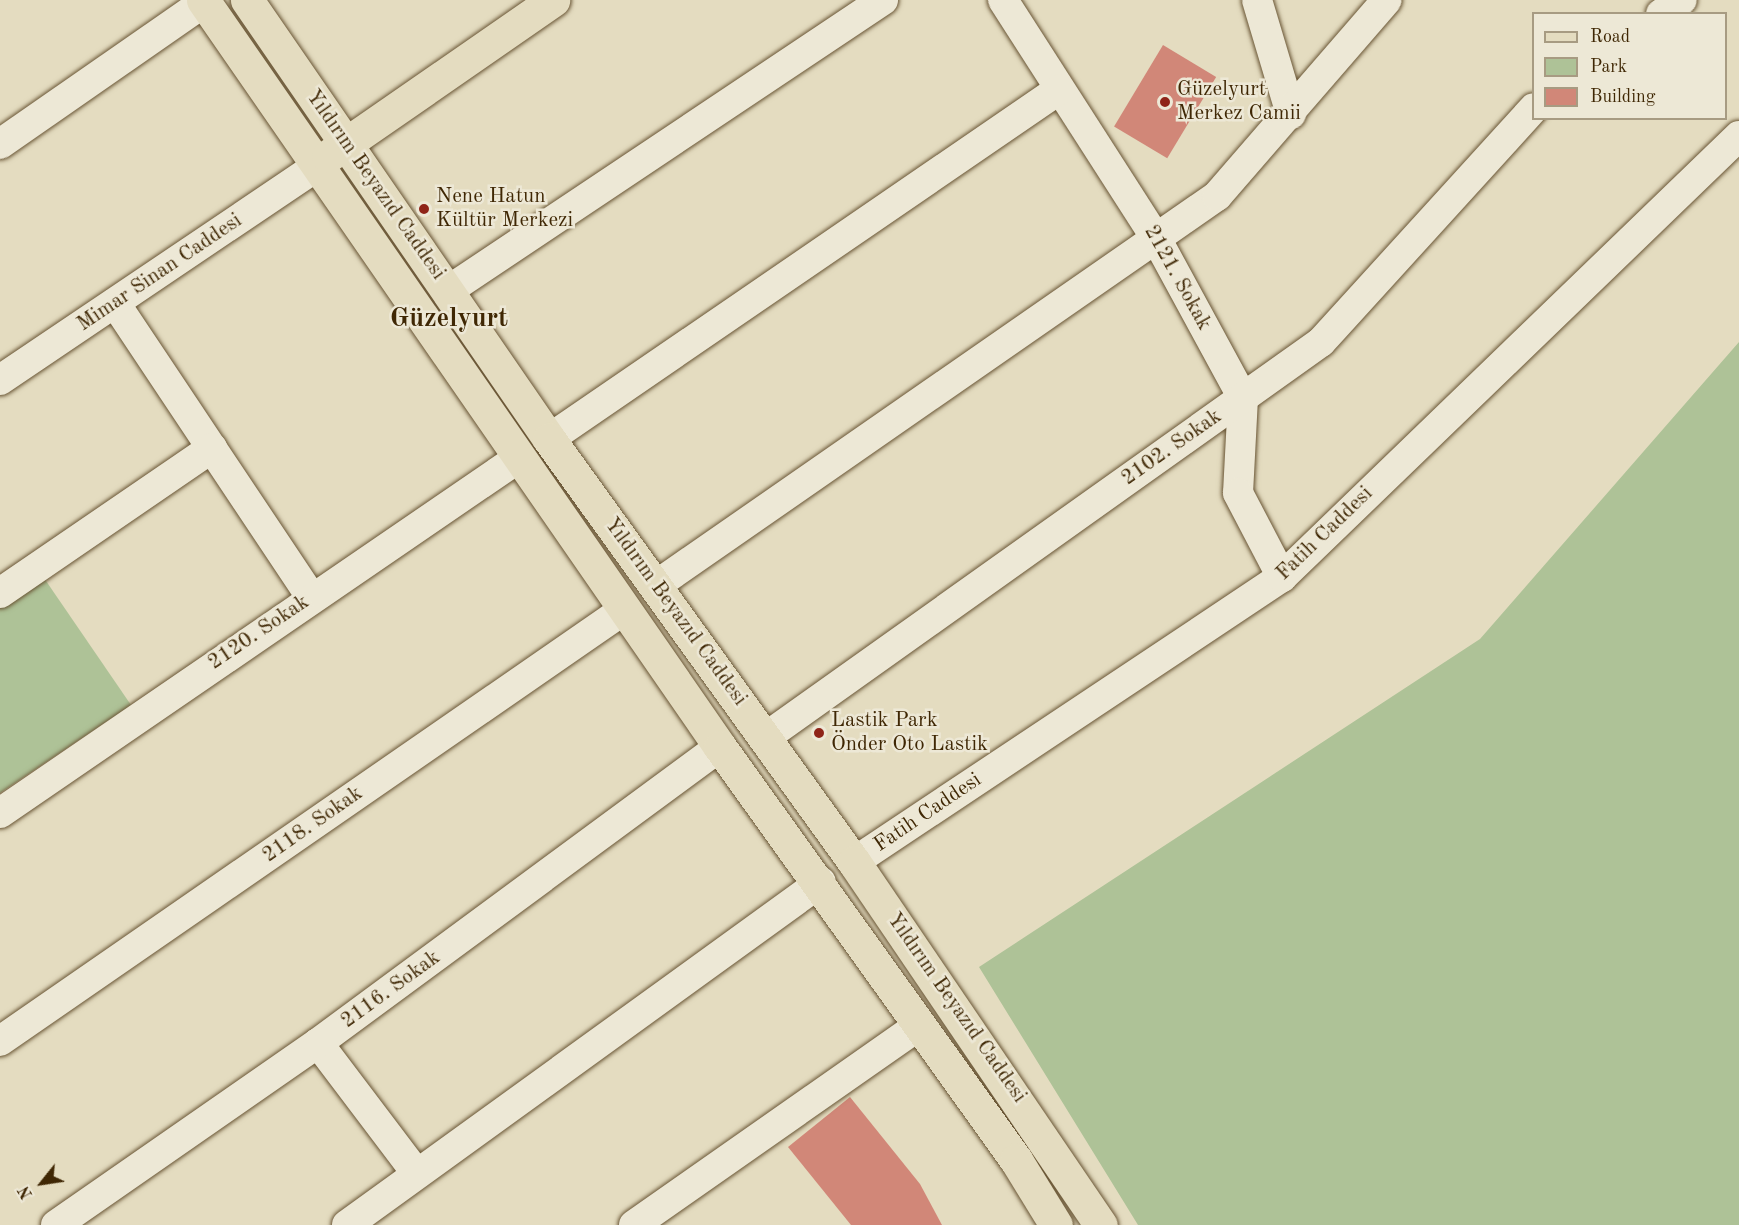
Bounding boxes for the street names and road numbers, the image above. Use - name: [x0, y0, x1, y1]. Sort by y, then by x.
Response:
- street label: Yıldırım Beyazıd Caddesi: [300, 85, 450, 285]
- street label: Mimar Sinan Caddesi: [73, 209, 247, 337]
- street label: 2121. Sokak: [1138, 221, 1216, 335]
- street label: 2102. Sokak: [1117, 404, 1227, 492]
- street label: Fatih Caddesi: [1272, 482, 1378, 586]
- street label: Yıldırım Beyazıd Caddesi: [598, 513, 752, 711]
- street label: 2120. Sokak: [204, 590, 314, 676]
- street label: Fatih Caddesi: [869, 768, 987, 858]
- street label: 2118. Sokak: [258, 781, 368, 869]
- street label: Yıldırım Beyazıd Caddesi: [881, 908, 1031, 1108]
- street label: 2116. Sokak: [337, 946, 445, 1034]

